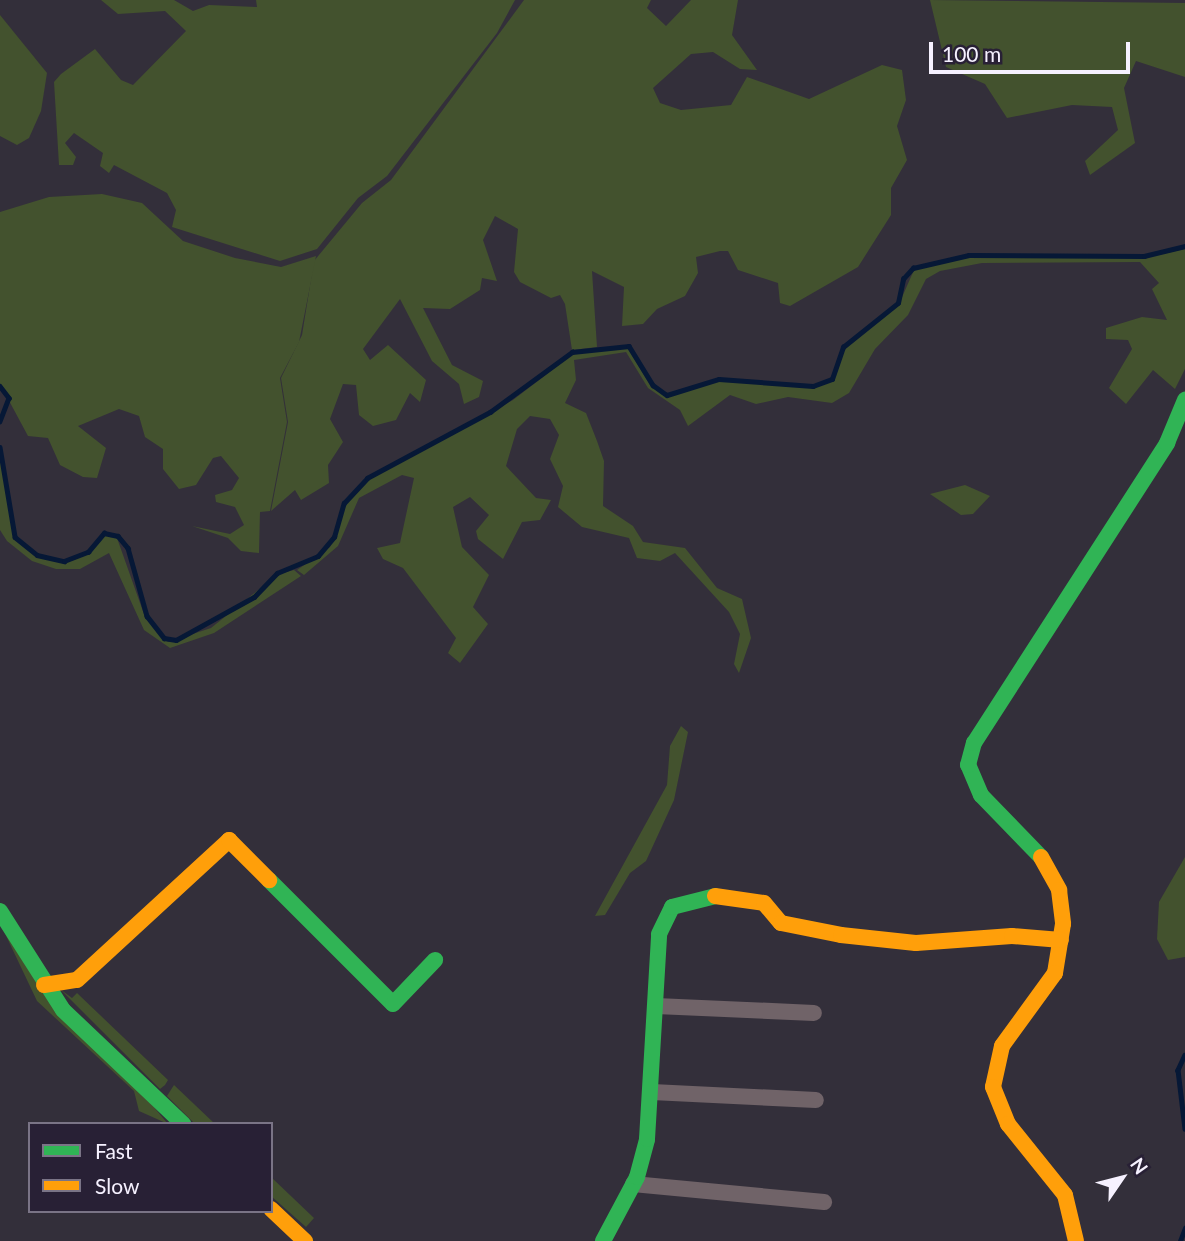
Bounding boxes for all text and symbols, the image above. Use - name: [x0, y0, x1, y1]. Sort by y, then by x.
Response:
- scale bar: [933, 28, 1134, 72]
- text: 100 m: [942, 41, 1001, 66]
- legend: [28, 1122, 273, 1213]
- text: Fast: [95, 1138, 132, 1163]
- north arrow: [1087, 1143, 1157, 1213]
- text: N: [1126, 1153, 1153, 1178]
- text: Slow: [95, 1173, 139, 1198]

